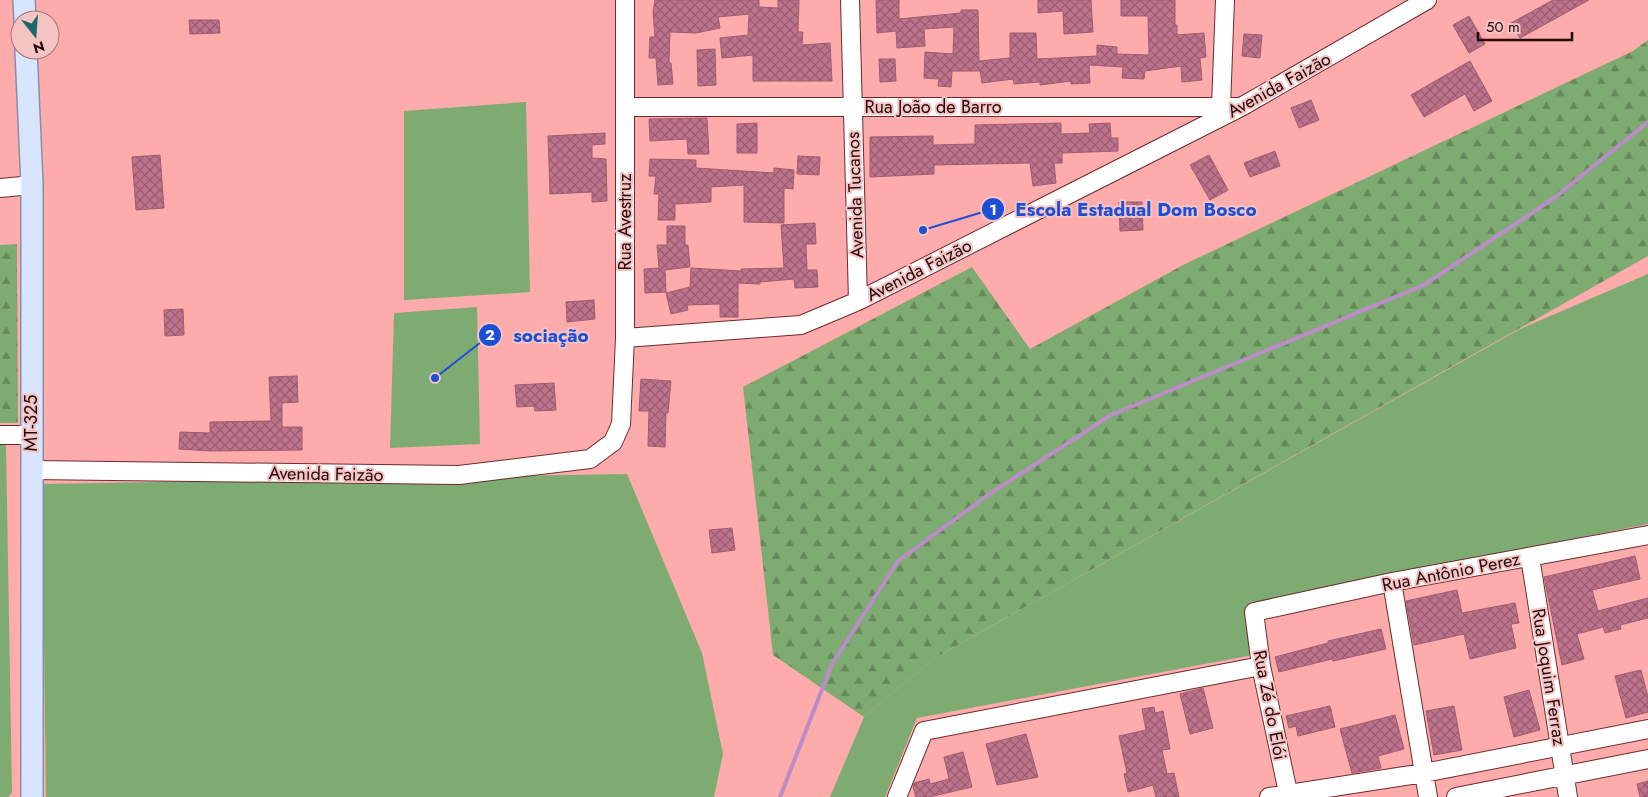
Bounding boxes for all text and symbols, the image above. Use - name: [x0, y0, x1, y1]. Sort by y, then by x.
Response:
- north arrow: [10, 10, 60, 60]
- scale bar: [1478, 10, 1572, 42]
- text: 50 m: [1486, 16, 1520, 38]
- text: N: [31, 36, 47, 59]
- street label: Avenida Faizão: [1222, 46, 1336, 124]
- street label: Rua João de Barro: [864, 94, 1002, 120]
- street label: Avenida Tucanos: [840, 131, 870, 259]
- street label: Rua Avestruz: [612, 173, 638, 270]
- callout: Escola Estadual Dom Bosco: [981, 192, 1267, 226]
- text: Escola Estadual Dom Bosco: [1015, 196, 1257, 223]
- text: 1: [989, 199, 997, 221]
- street label: Avenida Faizão: [862, 232, 976, 308]
- callout: sociação: [478, 318, 598, 352]
- text: sociação: [513, 322, 589, 349]
- text: 2: [485, 324, 495, 346]
- street label: MT-325: [18, 395, 44, 451]
- street label: Avenida Faizão: [268, 460, 384, 488]
- street label: Rua Antônio Perez: [1380, 546, 1523, 598]
- street label: Rua Joquim Ferraz: [1525, 607, 1573, 748]
- street label: Rua Zé do Elói: [1247, 648, 1293, 762]

